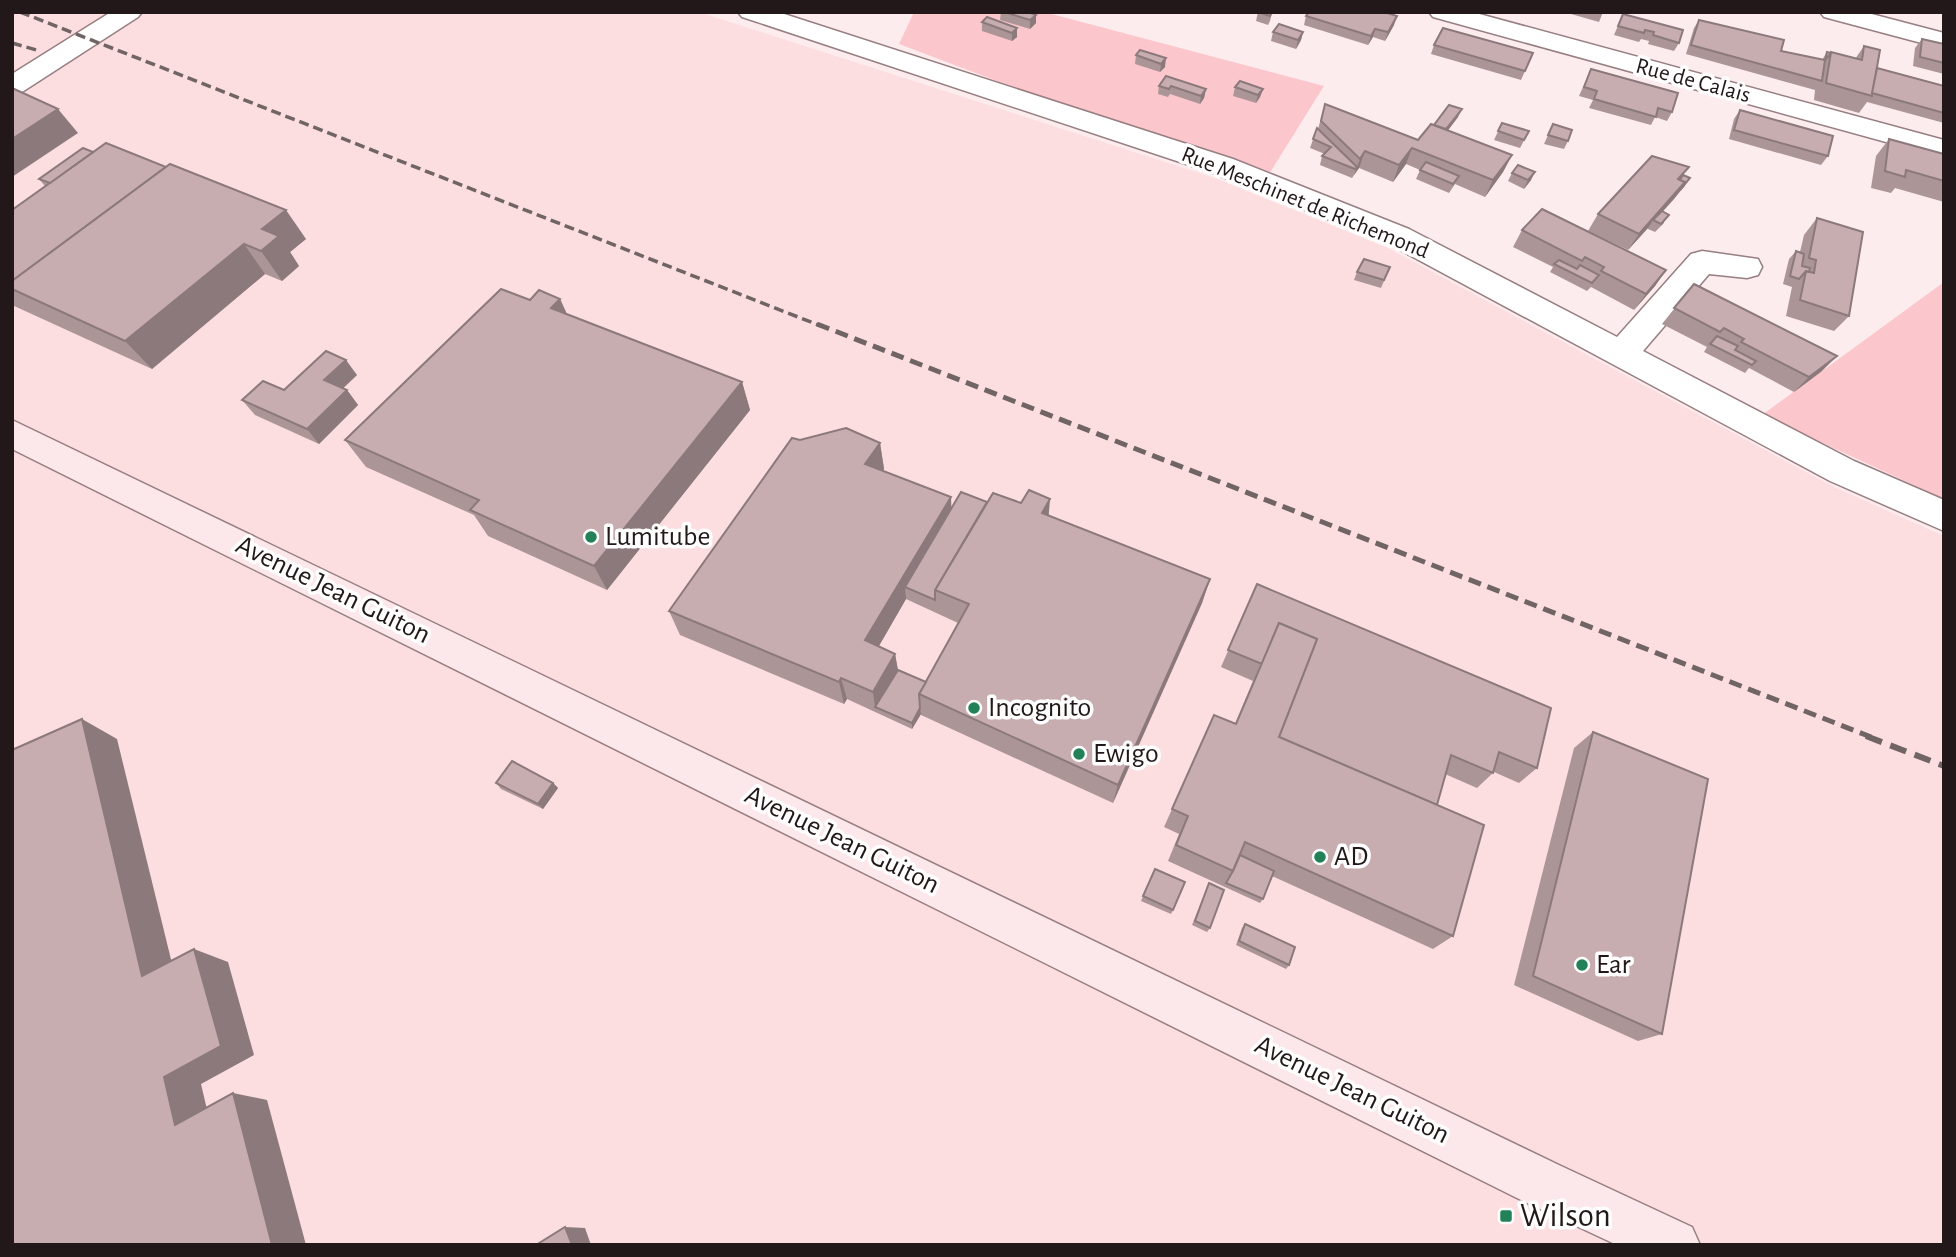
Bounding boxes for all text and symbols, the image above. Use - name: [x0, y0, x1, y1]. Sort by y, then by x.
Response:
- street label: Rue de Calais: [1633, 55, 1753, 107]
- street label: Rue Meschinet de Richemond: [1178, 143, 1432, 263]
- place label: Lumitube: [605, 523, 710, 551]
- marker: Lumitube: [583, 529, 599, 545]
- street label: Avenue Jean Guiton: [231, 531, 435, 649]
- place label: Incognito: [988, 694, 1091, 722]
- marker: Incognito: [966, 700, 982, 716]
- place label: Ewigo: [1093, 740, 1159, 768]
- marker: Ewigo: [1071, 746, 1087, 762]
- street label: Avenue Jean Guiton: [740, 781, 944, 899]
- place label: AD: [1334, 843, 1368, 871]
- marker: AD: [1312, 849, 1328, 865]
- place label: Ear: [1596, 951, 1631, 979]
- marker: Ear: [1574, 957, 1590, 973]
- street label: Avenue Jean Guiton: [1250, 1031, 1454, 1149]
- place label: Wilson: [1520, 1200, 1611, 1233]
- marker: Wilson: [1498, 1208, 1514, 1224]

